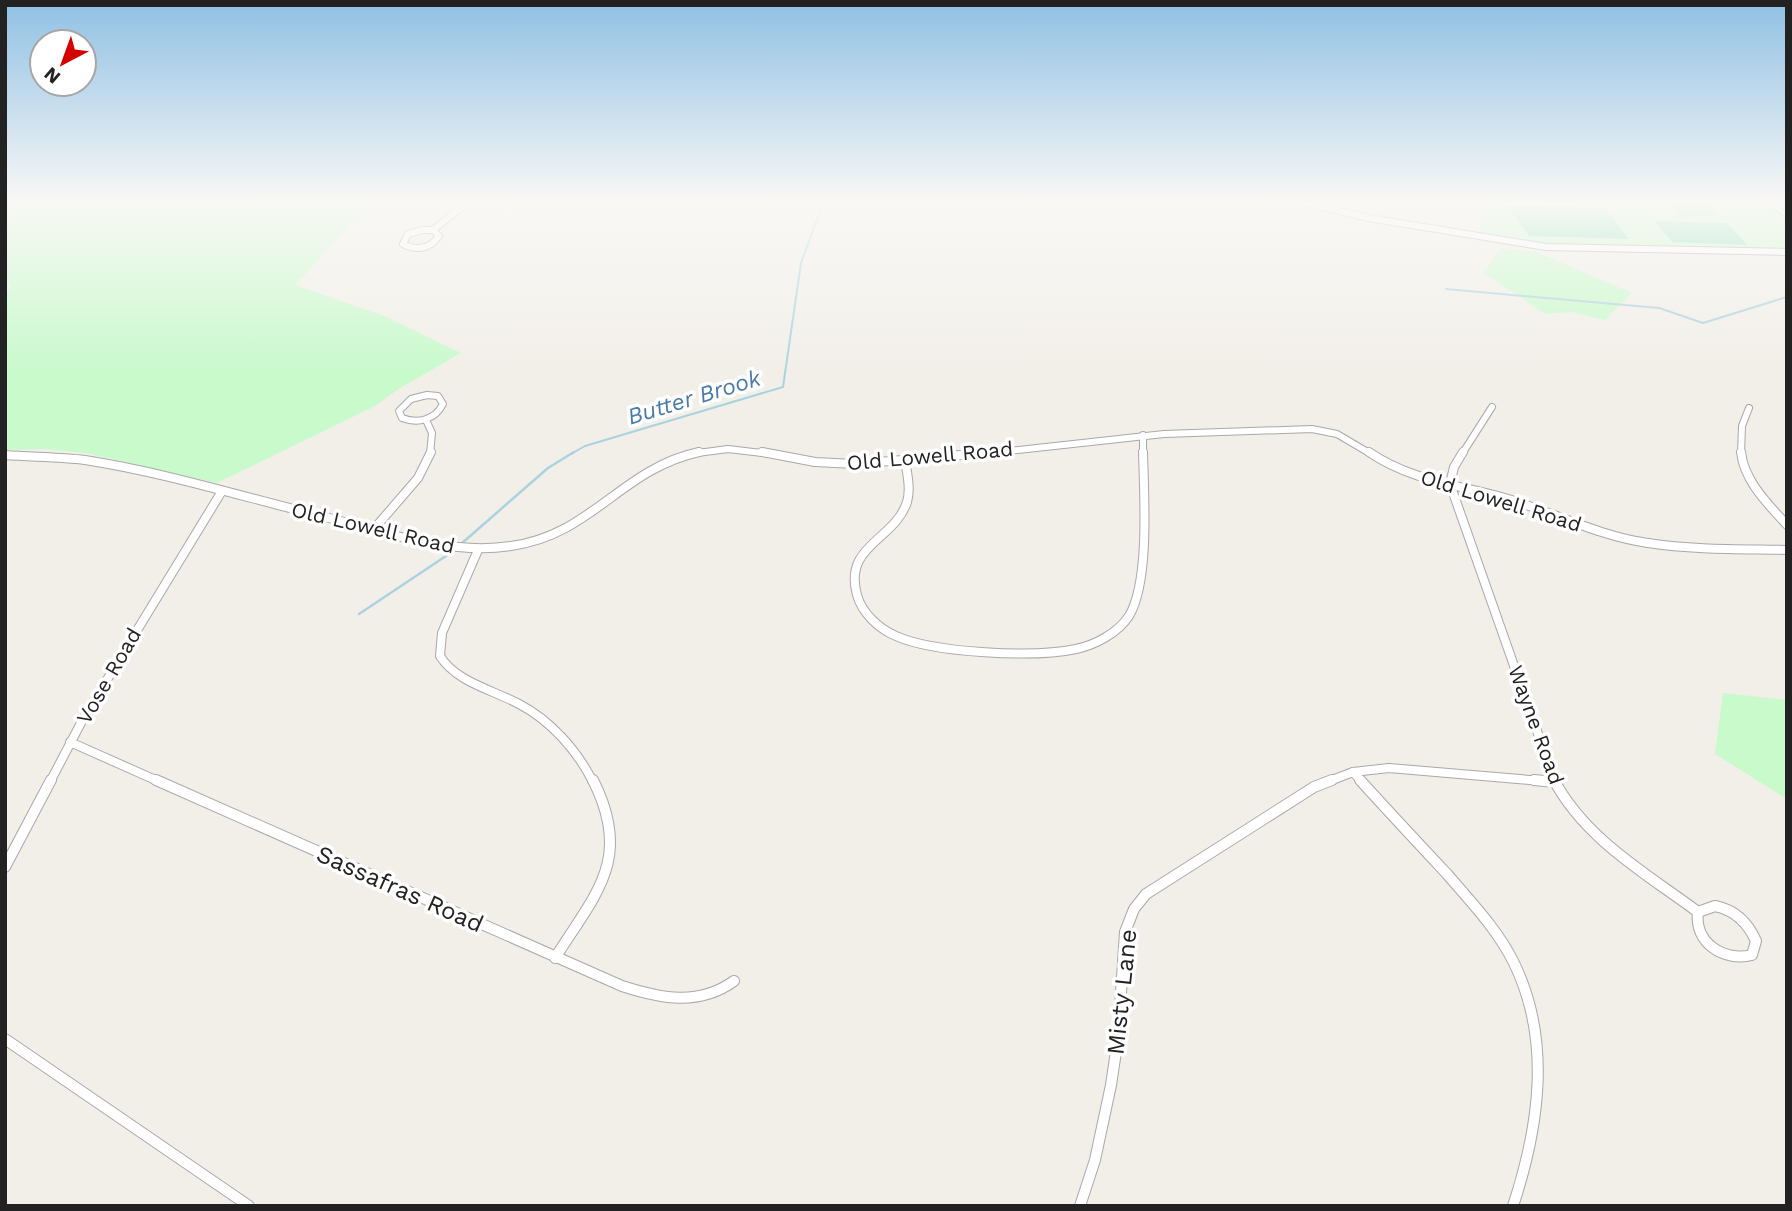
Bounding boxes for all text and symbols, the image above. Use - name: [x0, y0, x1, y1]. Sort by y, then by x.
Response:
- north arrow: [28, 28, 98, 98]
- text: N: [39, 62, 65, 89]
- water label: Butter Brook: [624, 364, 766, 431]
- street label: Old Lowell Road: [846, 436, 1014, 475]
- street label: Old Lowell Road: [1418, 464, 1585, 537]
- street label: Old Lowell Road: [289, 497, 457, 558]
- street label: Vose Road: [71, 623, 146, 728]
- street label: Wayne Road: [1503, 662, 1570, 788]
- street label: Sassafras Road: [312, 840, 488, 938]
- street label: Misty Lane: [1101, 928, 1143, 1056]

